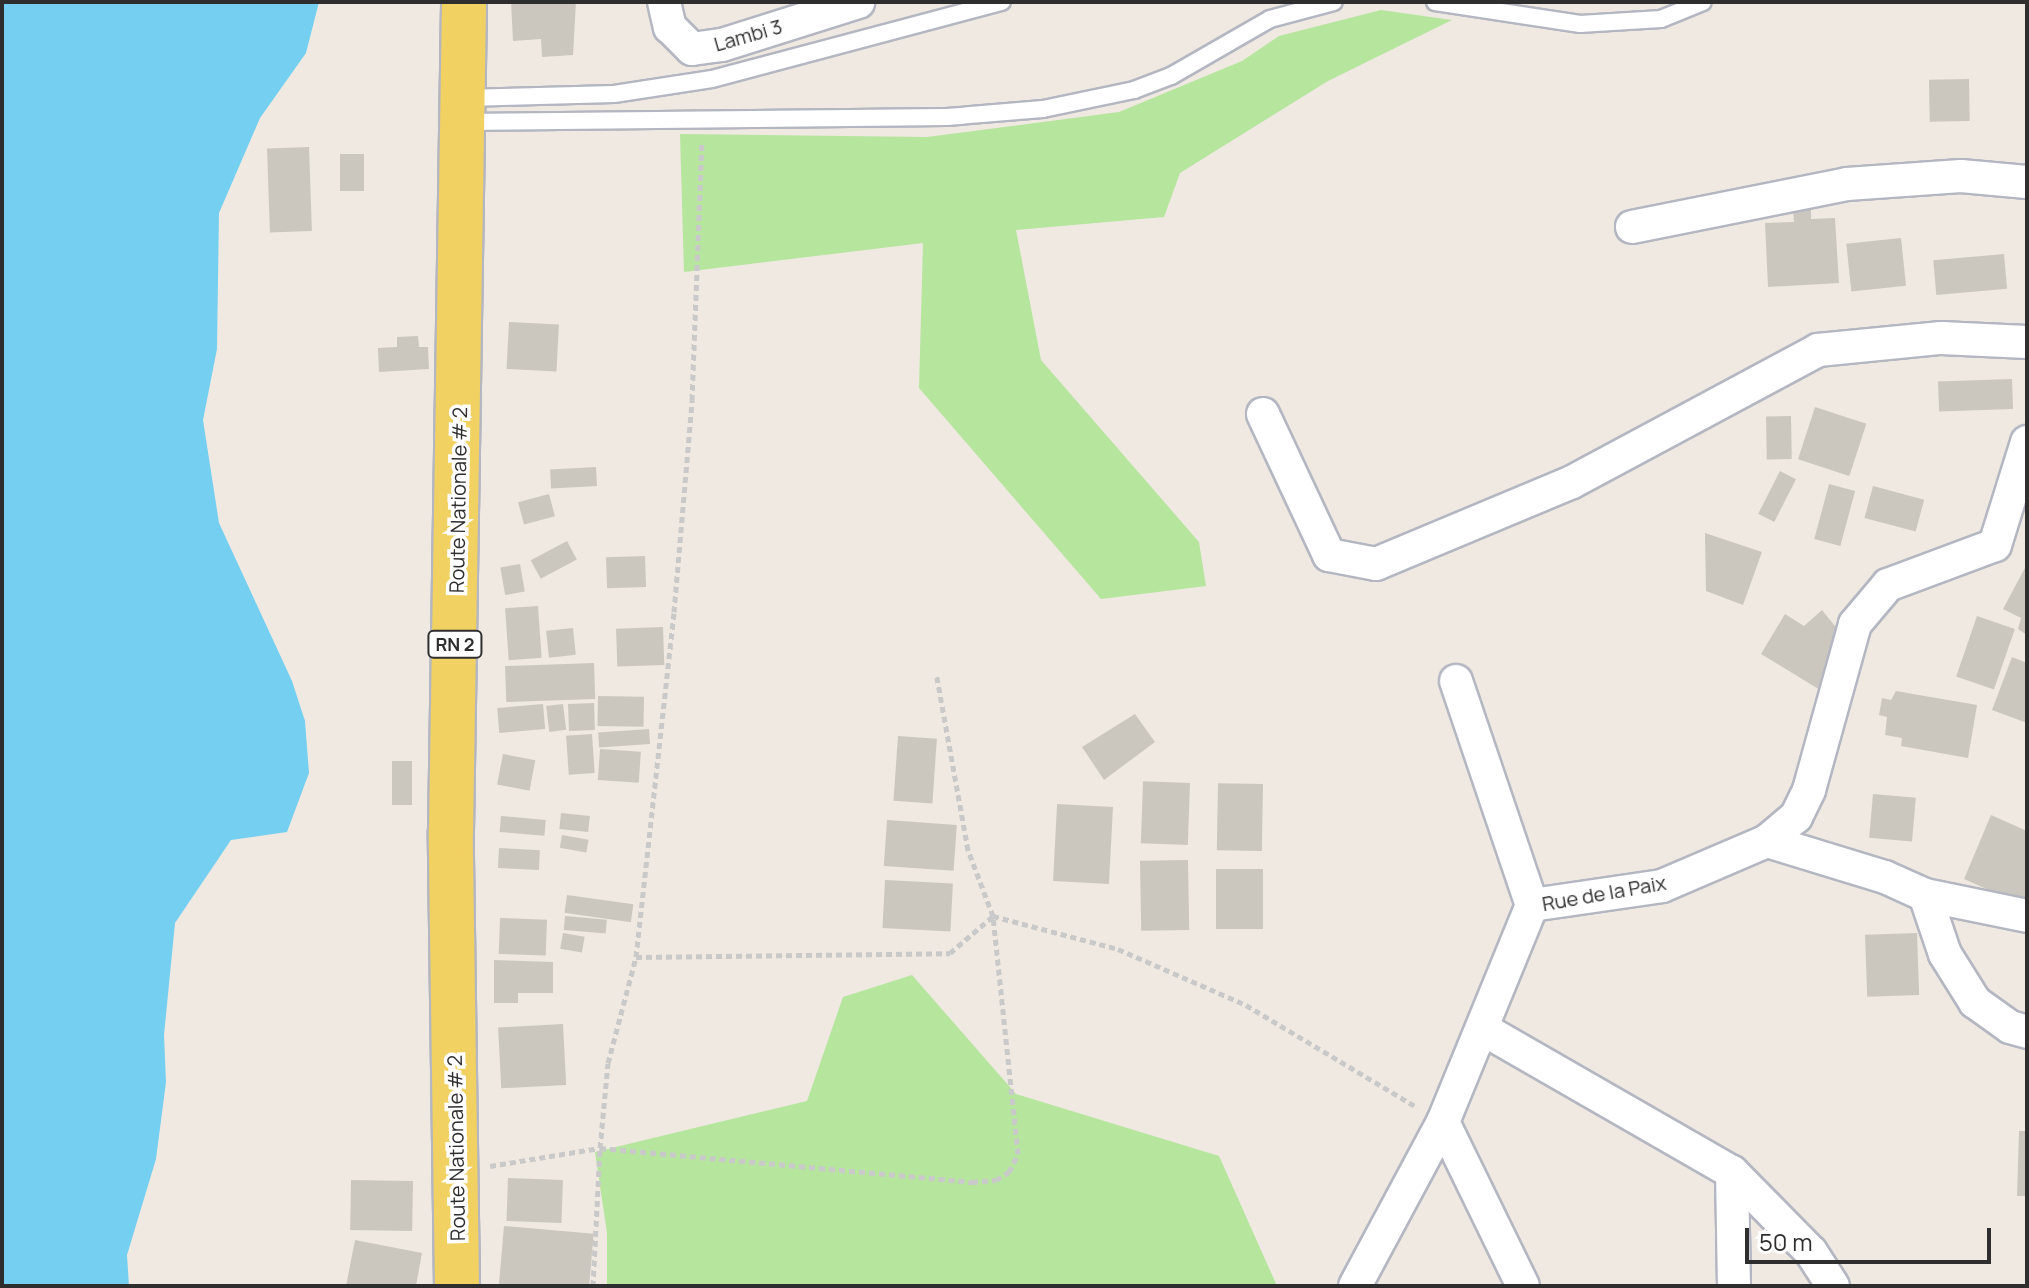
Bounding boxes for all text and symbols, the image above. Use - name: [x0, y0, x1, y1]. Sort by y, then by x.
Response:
- street label: Lambi 3: [711, 14, 785, 56]
- street label: Route Nationale # 2: [444, 407, 472, 593]
- road number: RN 2: [427, 630, 483, 658]
- street label: Rue de la Paix: [1540, 870, 1668, 916]
- street label: Route Nationale # 2: [442, 1055, 470, 1241]
- scale bar: [1749, 1212, 1995, 1262]
- text: 50 m: [1759, 1225, 1813, 1258]

